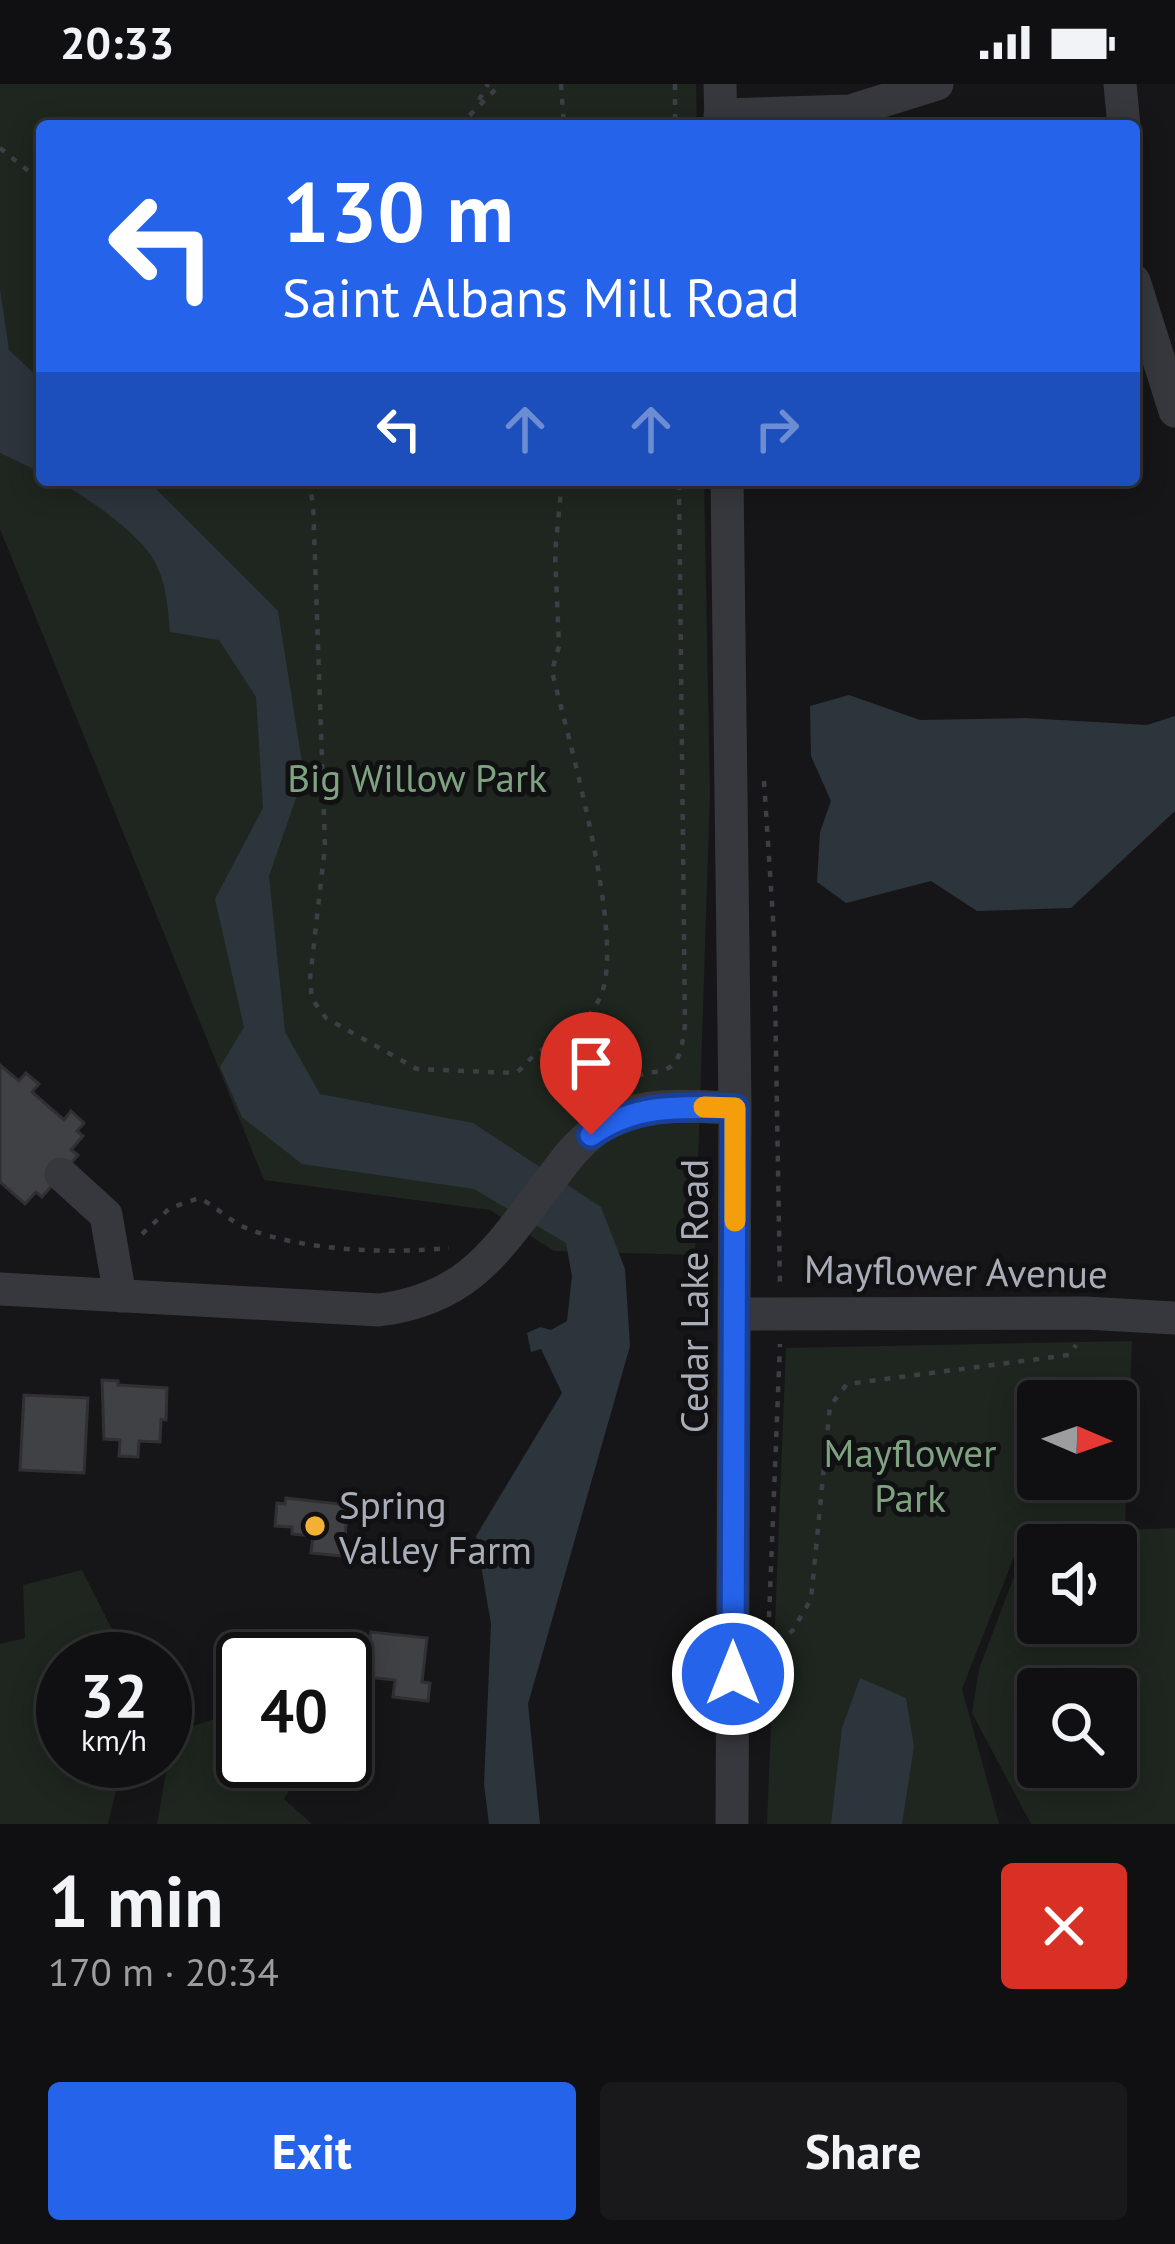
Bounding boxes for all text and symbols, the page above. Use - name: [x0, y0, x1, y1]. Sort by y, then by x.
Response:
- text: 20:33: [60, 13, 174, 71]
- text: 130 m: [282, 156, 514, 265]
- icon: left: [84, 168, 240, 324]
- text: Saint Albans Mill Road: [282, 262, 800, 332]
- icon: left: [366, 396, 432, 462]
- icon: ahead: [492, 396, 558, 462]
- icon: ahead: [618, 396, 684, 462]
- icon: right: [744, 396, 810, 462]
- park label: Big Willow Park: [287, 752, 547, 803]
- pin: [540, 1012, 642, 1135]
- icon: arrive: [558, 1030, 624, 1096]
- street label: Cedar Lake Road: [668, 1159, 719, 1433]
- street label: Mayflower Avenue: [804, 1243, 1108, 1299]
- north arrow: [1017, 1380, 1137, 1500]
- map controls: [1017, 1380, 1137, 1788]
- park label: Mayflower Park: [824, 1427, 996, 1523]
- place label: Spring Valley Farm: [338, 1479, 532, 1575]
- marker: Spring Valley Farm: [302, 1513, 328, 1539]
- button: sound: [1017, 1524, 1137, 1644]
- position arrow: [670, 1611, 796, 1737]
- speed limit sign: 40: [216, 1632, 372, 1788]
- text: 32: [80, 1656, 148, 1734]
- button: search: [1017, 1668, 1137, 1788]
- text: km/h: [81, 1720, 147, 1759]
- text: 1 min: [48, 1854, 224, 1947]
- button: close: [1001, 1863, 1127, 1989]
- text: 170 m · 20:34: [48, 1946, 279, 1997]
- button: Exit: [48, 2082, 576, 2220]
- button: Share: [600, 2082, 1127, 2220]

